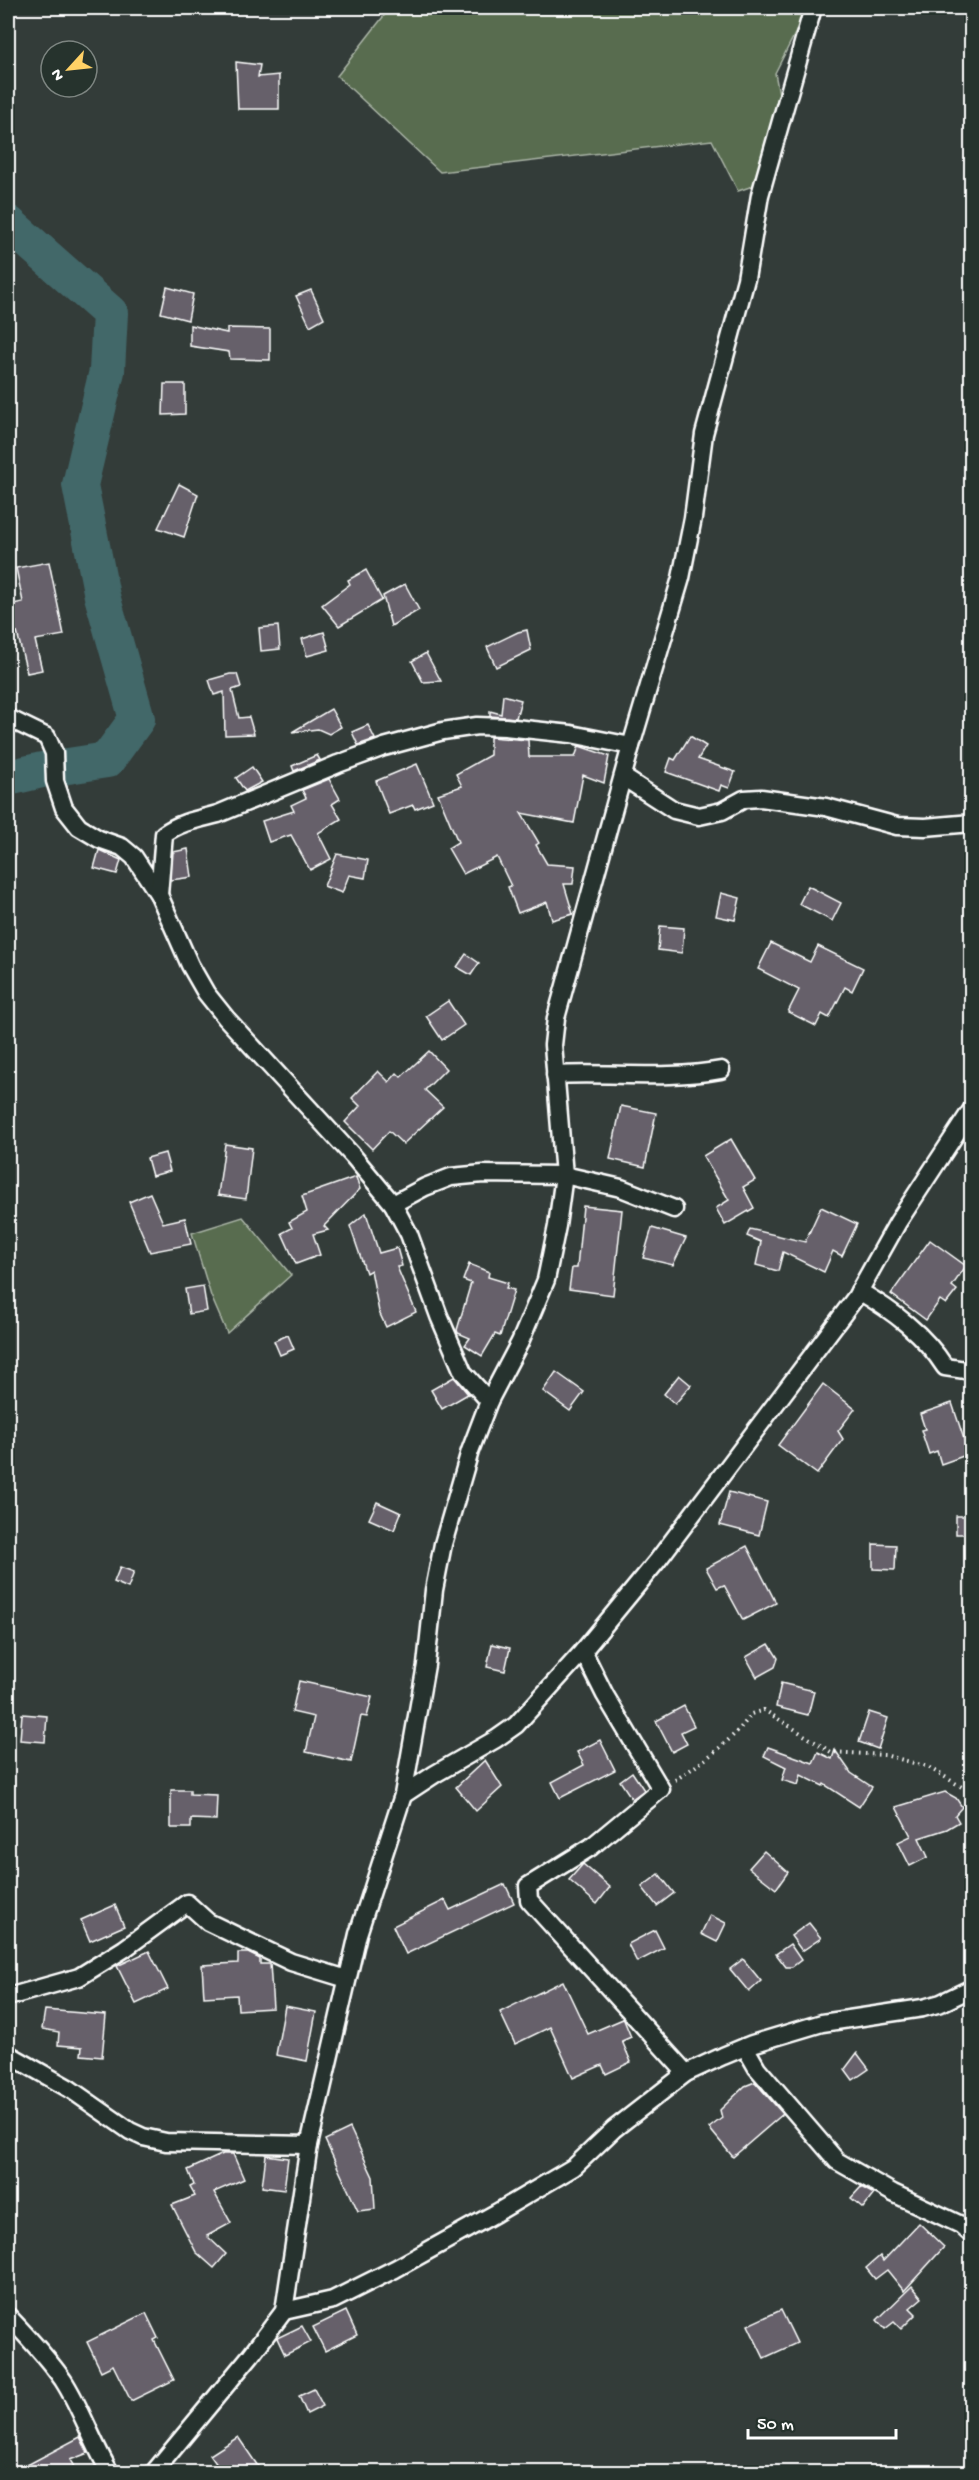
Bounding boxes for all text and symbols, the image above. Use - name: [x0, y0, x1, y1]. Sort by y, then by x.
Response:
- north arrow: [39, 39, 99, 99]
- text: N: [48, 65, 70, 83]
- scale bar: [748, 2402, 896, 2440]
- text: 50 m: [757, 2415, 794, 2436]

